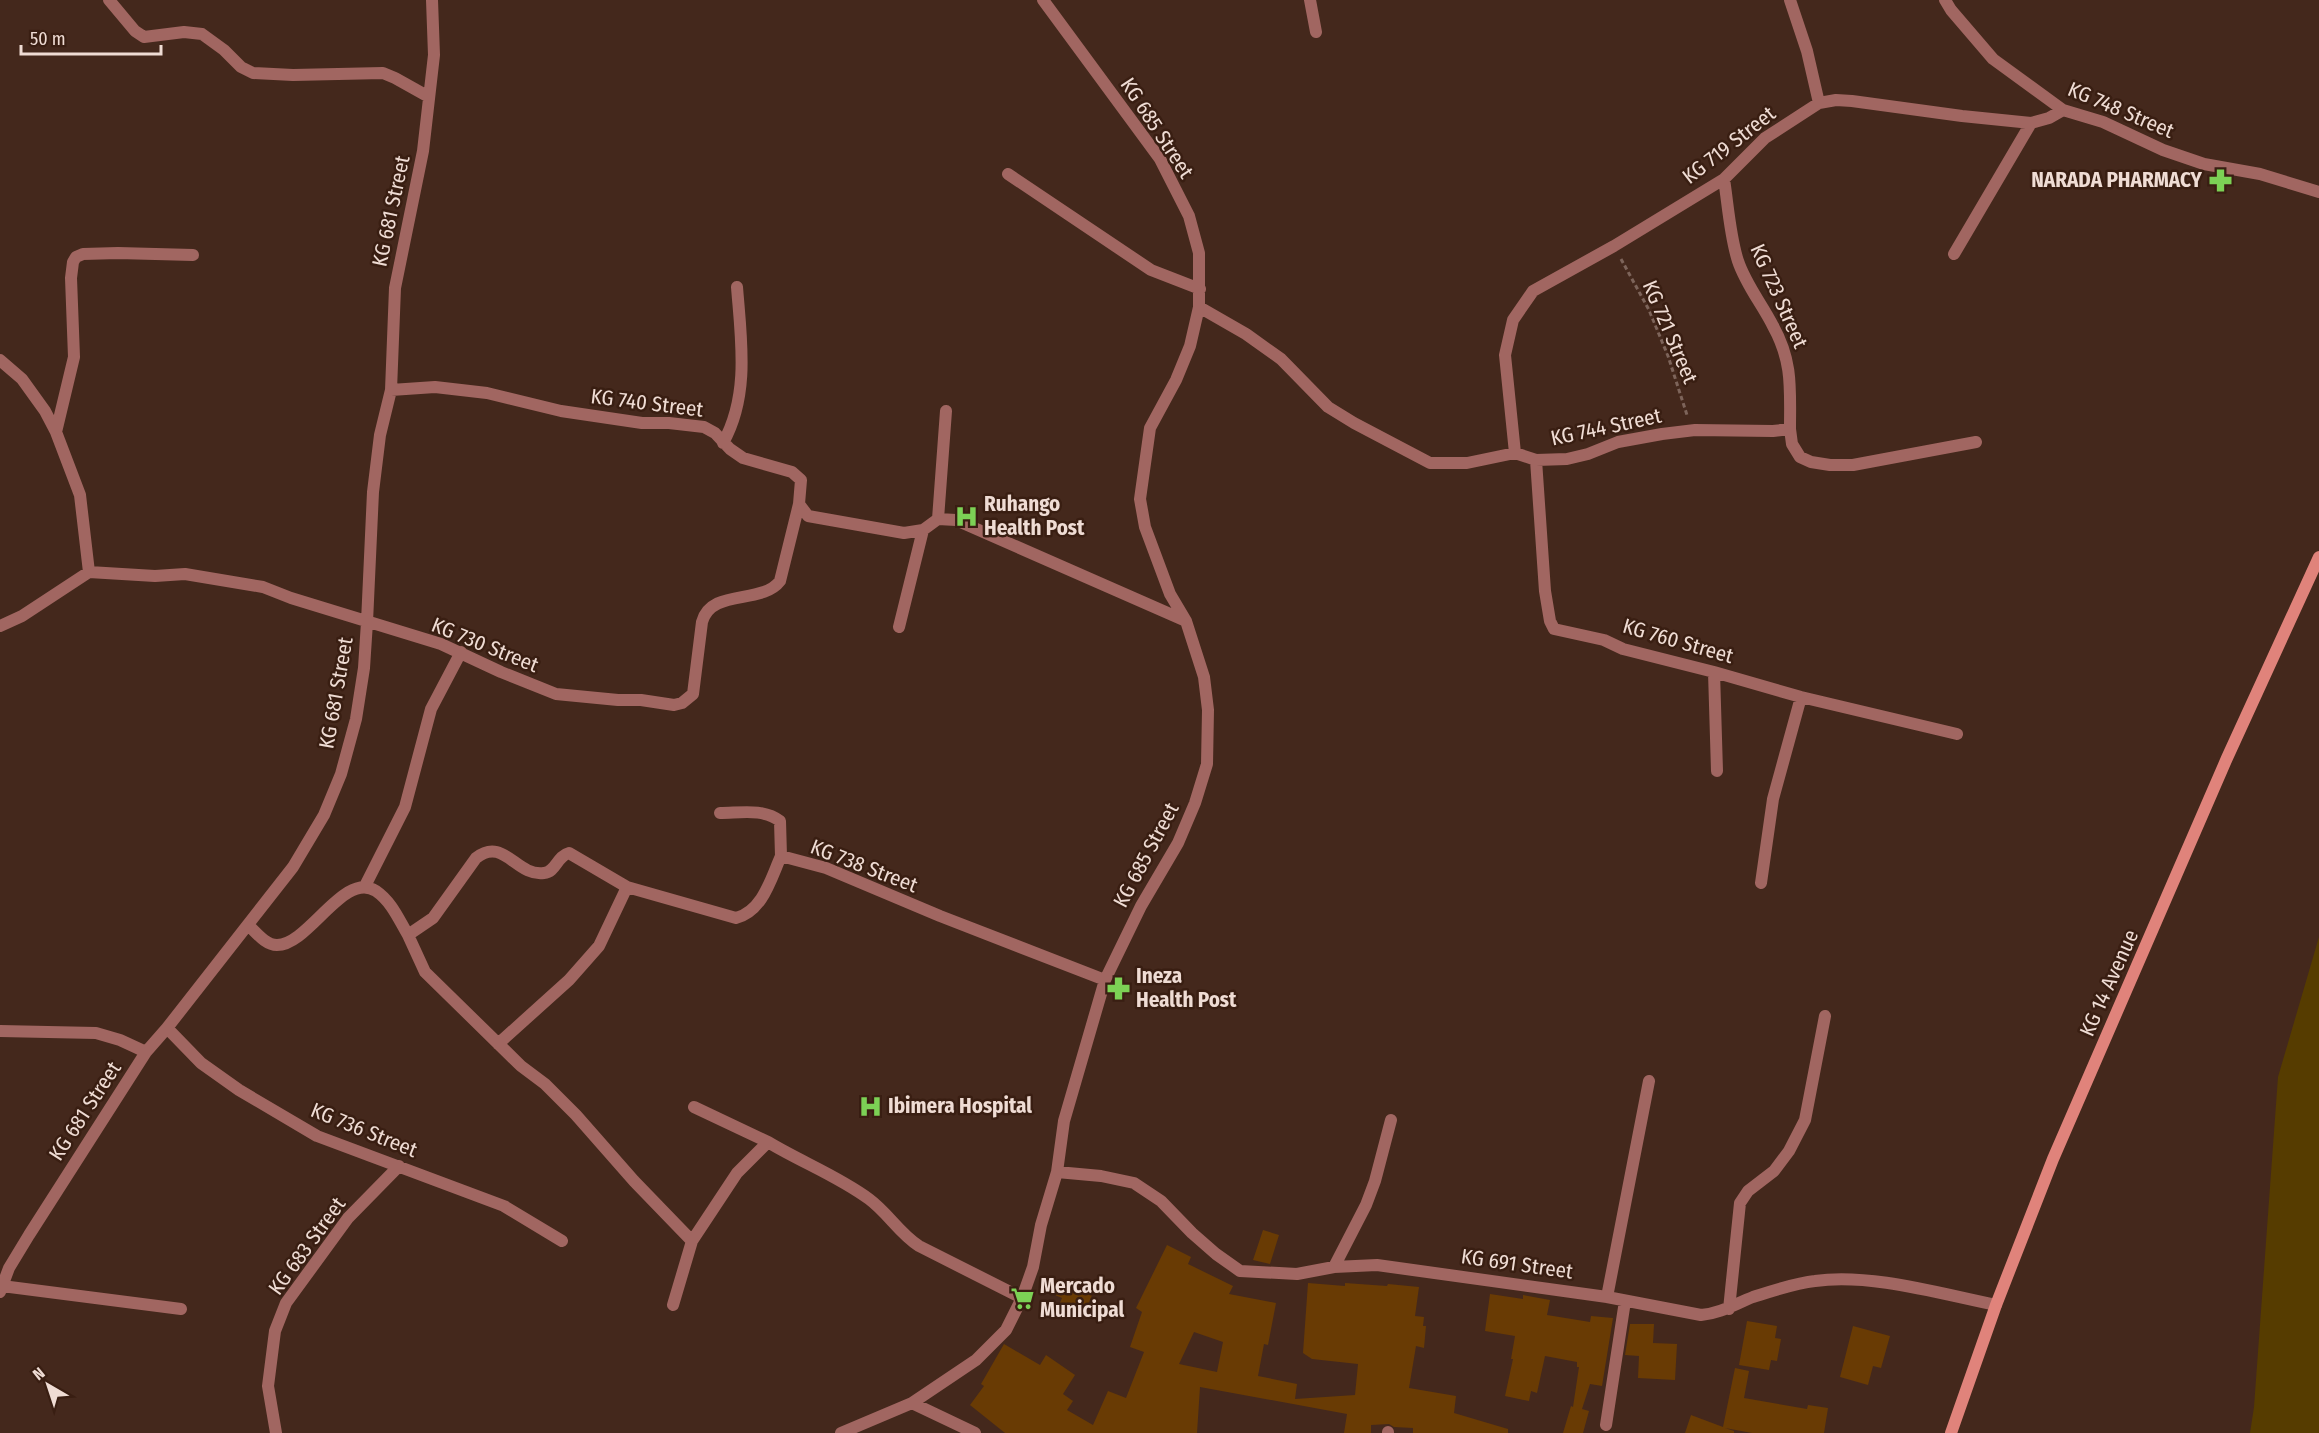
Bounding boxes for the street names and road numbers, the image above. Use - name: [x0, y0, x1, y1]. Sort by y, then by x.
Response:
- street label: KG 685 Street: [1115, 73, 1199, 183]
- street label: KG 748 Street: [2064, 76, 2178, 144]
- street label: KG 719 Street: [1677, 101, 1781, 189]
- street label: KG 681 Street: [367, 153, 415, 269]
- street label: KG 723 Street: [1744, 240, 1814, 352]
- street label: KG 721 Street: [1637, 276, 1703, 388]
- street label: KG 740 Street: [589, 383, 705, 423]
- street label: KG 744 Street: [1548, 403, 1664, 451]
- street label: KG 730 Street: [428, 612, 542, 678]
- street label: KG 760 Street: [1620, 613, 1736, 669]
- street label: KG 681 Street: [313, 635, 359, 751]
- street label: KG 685 Street: [1108, 798, 1185, 912]
- street label: KG 738 Street: [807, 834, 921, 898]
- street label: KG 14 Avenue: [2074, 926, 2144, 1040]
- street label: KG 681 Street: [43, 1056, 127, 1165]
- street label: KG 736 Street: [307, 1097, 421, 1163]
- street label: KG 683 Street: [263, 1192, 351, 1300]
- street label: KG 691 Street: [1459, 1243, 1575, 1285]

